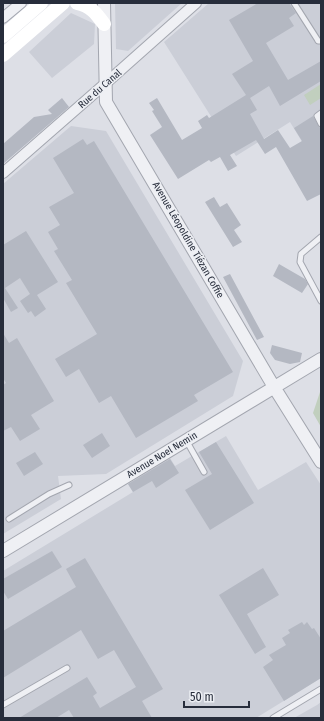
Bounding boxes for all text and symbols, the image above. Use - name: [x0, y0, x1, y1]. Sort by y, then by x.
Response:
- street label: Rue du Canal: [76, 67, 124, 111]
- street label: Avenue Léopoldine Tiézan Coffie: [150, 180, 226, 300]
- street label: Avenue Noel Nemin: [125, 429, 199, 481]
- scale bar: [184, 683, 249, 709]
- text: 50 m: [190, 690, 214, 704]

